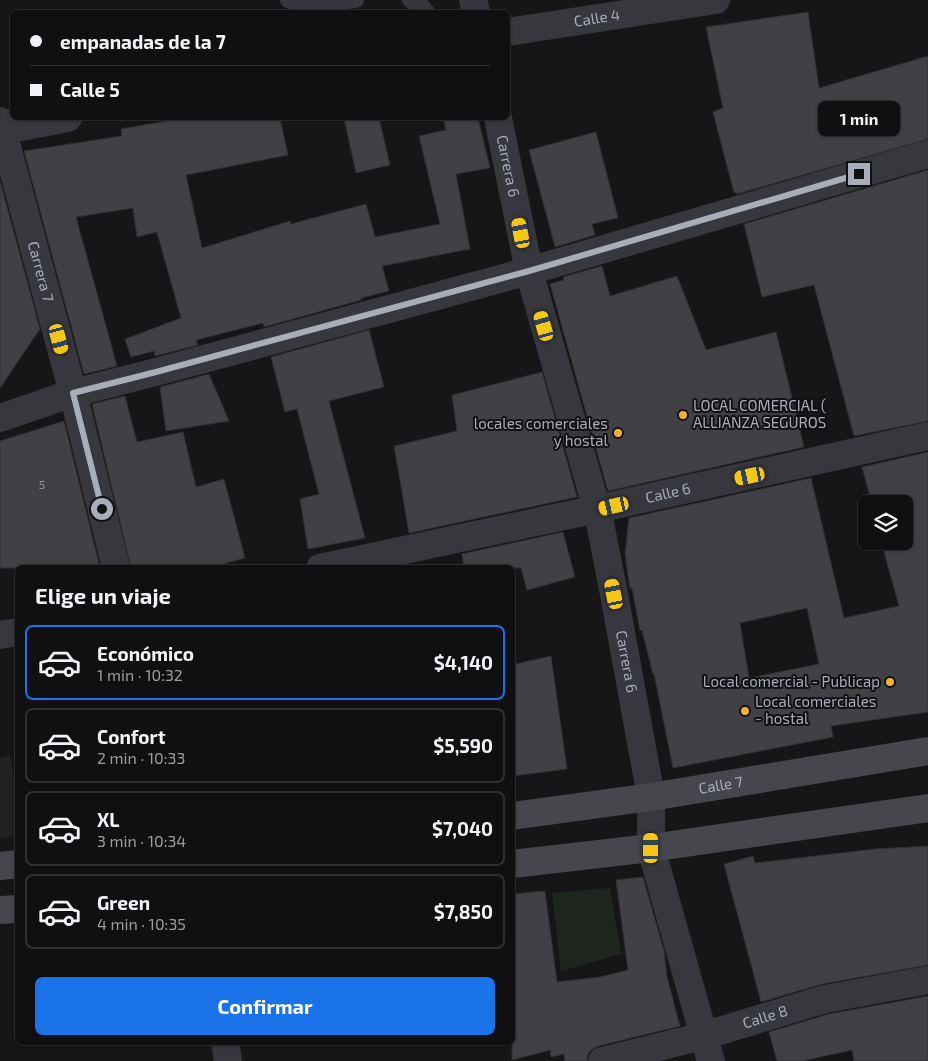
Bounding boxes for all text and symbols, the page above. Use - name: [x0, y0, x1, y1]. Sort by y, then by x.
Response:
- street label: Calle 4: [572, 5, 621, 30]
- text: empanadas de la 7: [60, 30, 226, 53]
- text: Calle 5: [60, 78, 120, 101]
- callout: 1 min: [818, 101, 900, 136]
- text: 1 min: [840, 109, 878, 128]
- street label: Carrera 6: [494, 133, 524, 198]
- route end: [848, 163, 870, 185]
- car: [510, 217, 531, 249]
- street label: Carrera 7: [25, 239, 58, 304]
- car: [532, 310, 555, 342]
- car: [47, 323, 70, 355]
- place label: LOCAL COMERCIAL ( ALLIANZA SEGUROS: [693, 396, 826, 431]
- marker: LOCAL COMERCIAL ( ALLIANZA SEGUROS: [677, 409, 689, 421]
- place label: locales comerciales y hostal: [474, 414, 609, 449]
- marker: locales comerciales y hostal: [612, 427, 624, 439]
- car: [733, 466, 766, 486]
- house number: 5: [39, 477, 45, 491]
- street label: Calle 6: [644, 479, 692, 506]
- car: [597, 495, 630, 517]
- map controls: [858, 495, 913, 550]
- button: layers: [858, 495, 913, 550]
- route start: [91, 498, 113, 520]
- car: [603, 578, 624, 610]
- text: Elige un viaje: [35, 582, 171, 608]
- street label: Carrera 6: [613, 629, 642, 694]
- icon: car: [37, 640, 82, 685]
- text: Económico: [97, 642, 194, 665]
- text: $4,140: [434, 651, 493, 674]
- text: 1 min · 10:32: [97, 665, 183, 684]
- place label: Local comercial - Publicap: [703, 672, 880, 690]
- marker: Local comercial - Publicap: [884, 676, 896, 688]
- place label: Local comerciales - hostal: [755, 692, 876, 727]
- marker: Local comerciales - hostal: [739, 705, 751, 717]
- icon: car: [37, 723, 82, 768]
- text: Confort: [97, 725, 165, 748]
- text: $5,590: [433, 734, 493, 757]
- text: 2 min · 10:33: [97, 748, 185, 767]
- street label: Calle 7: [697, 772, 744, 797]
- icon: car: [37, 806, 82, 851]
- text: XL: [97, 808, 119, 831]
- text: $7,040: [432, 817, 493, 840]
- text: 3 min · 10:34: [97, 831, 186, 850]
- car: [643, 833, 658, 863]
- icon: car: [37, 889, 82, 934]
- text: Green: [97, 891, 150, 914]
- text: $7,850: [434, 900, 493, 923]
- text: 4 min · 10:35: [97, 914, 186, 933]
- button: Confirmar: [35, 977, 495, 1035]
- street label: Calle 8: [740, 1001, 790, 1032]

